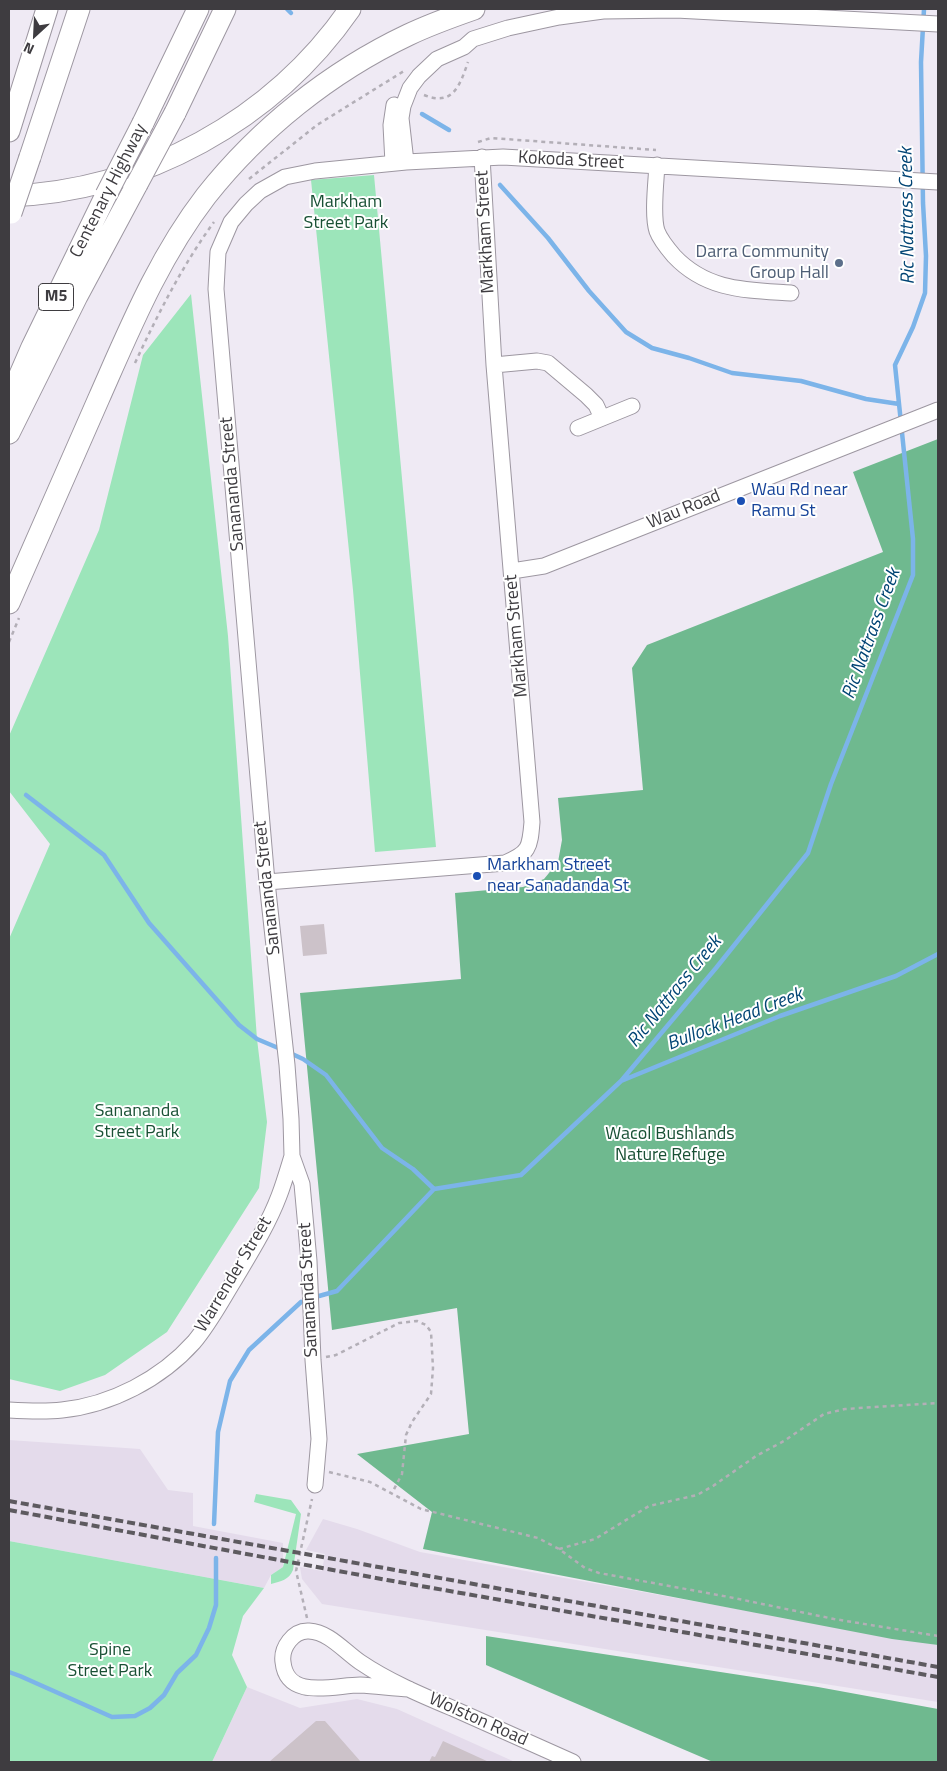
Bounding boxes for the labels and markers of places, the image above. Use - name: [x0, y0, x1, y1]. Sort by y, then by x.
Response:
- place label: Darra Community Group Hall: [696, 242, 829, 284]
- marker: Darra Community Group Hall: [833, 257, 845, 269]
- place label: Wau Rd near Ramu St: [751, 480, 848, 522]
- marker: Wau Rd near Ramu St: [735, 495, 747, 507]
- place label: Markham Street near Sanadanda St: [487, 855, 629, 898]
- marker: Markham Street near Sanadanda St: [471, 870, 483, 882]

